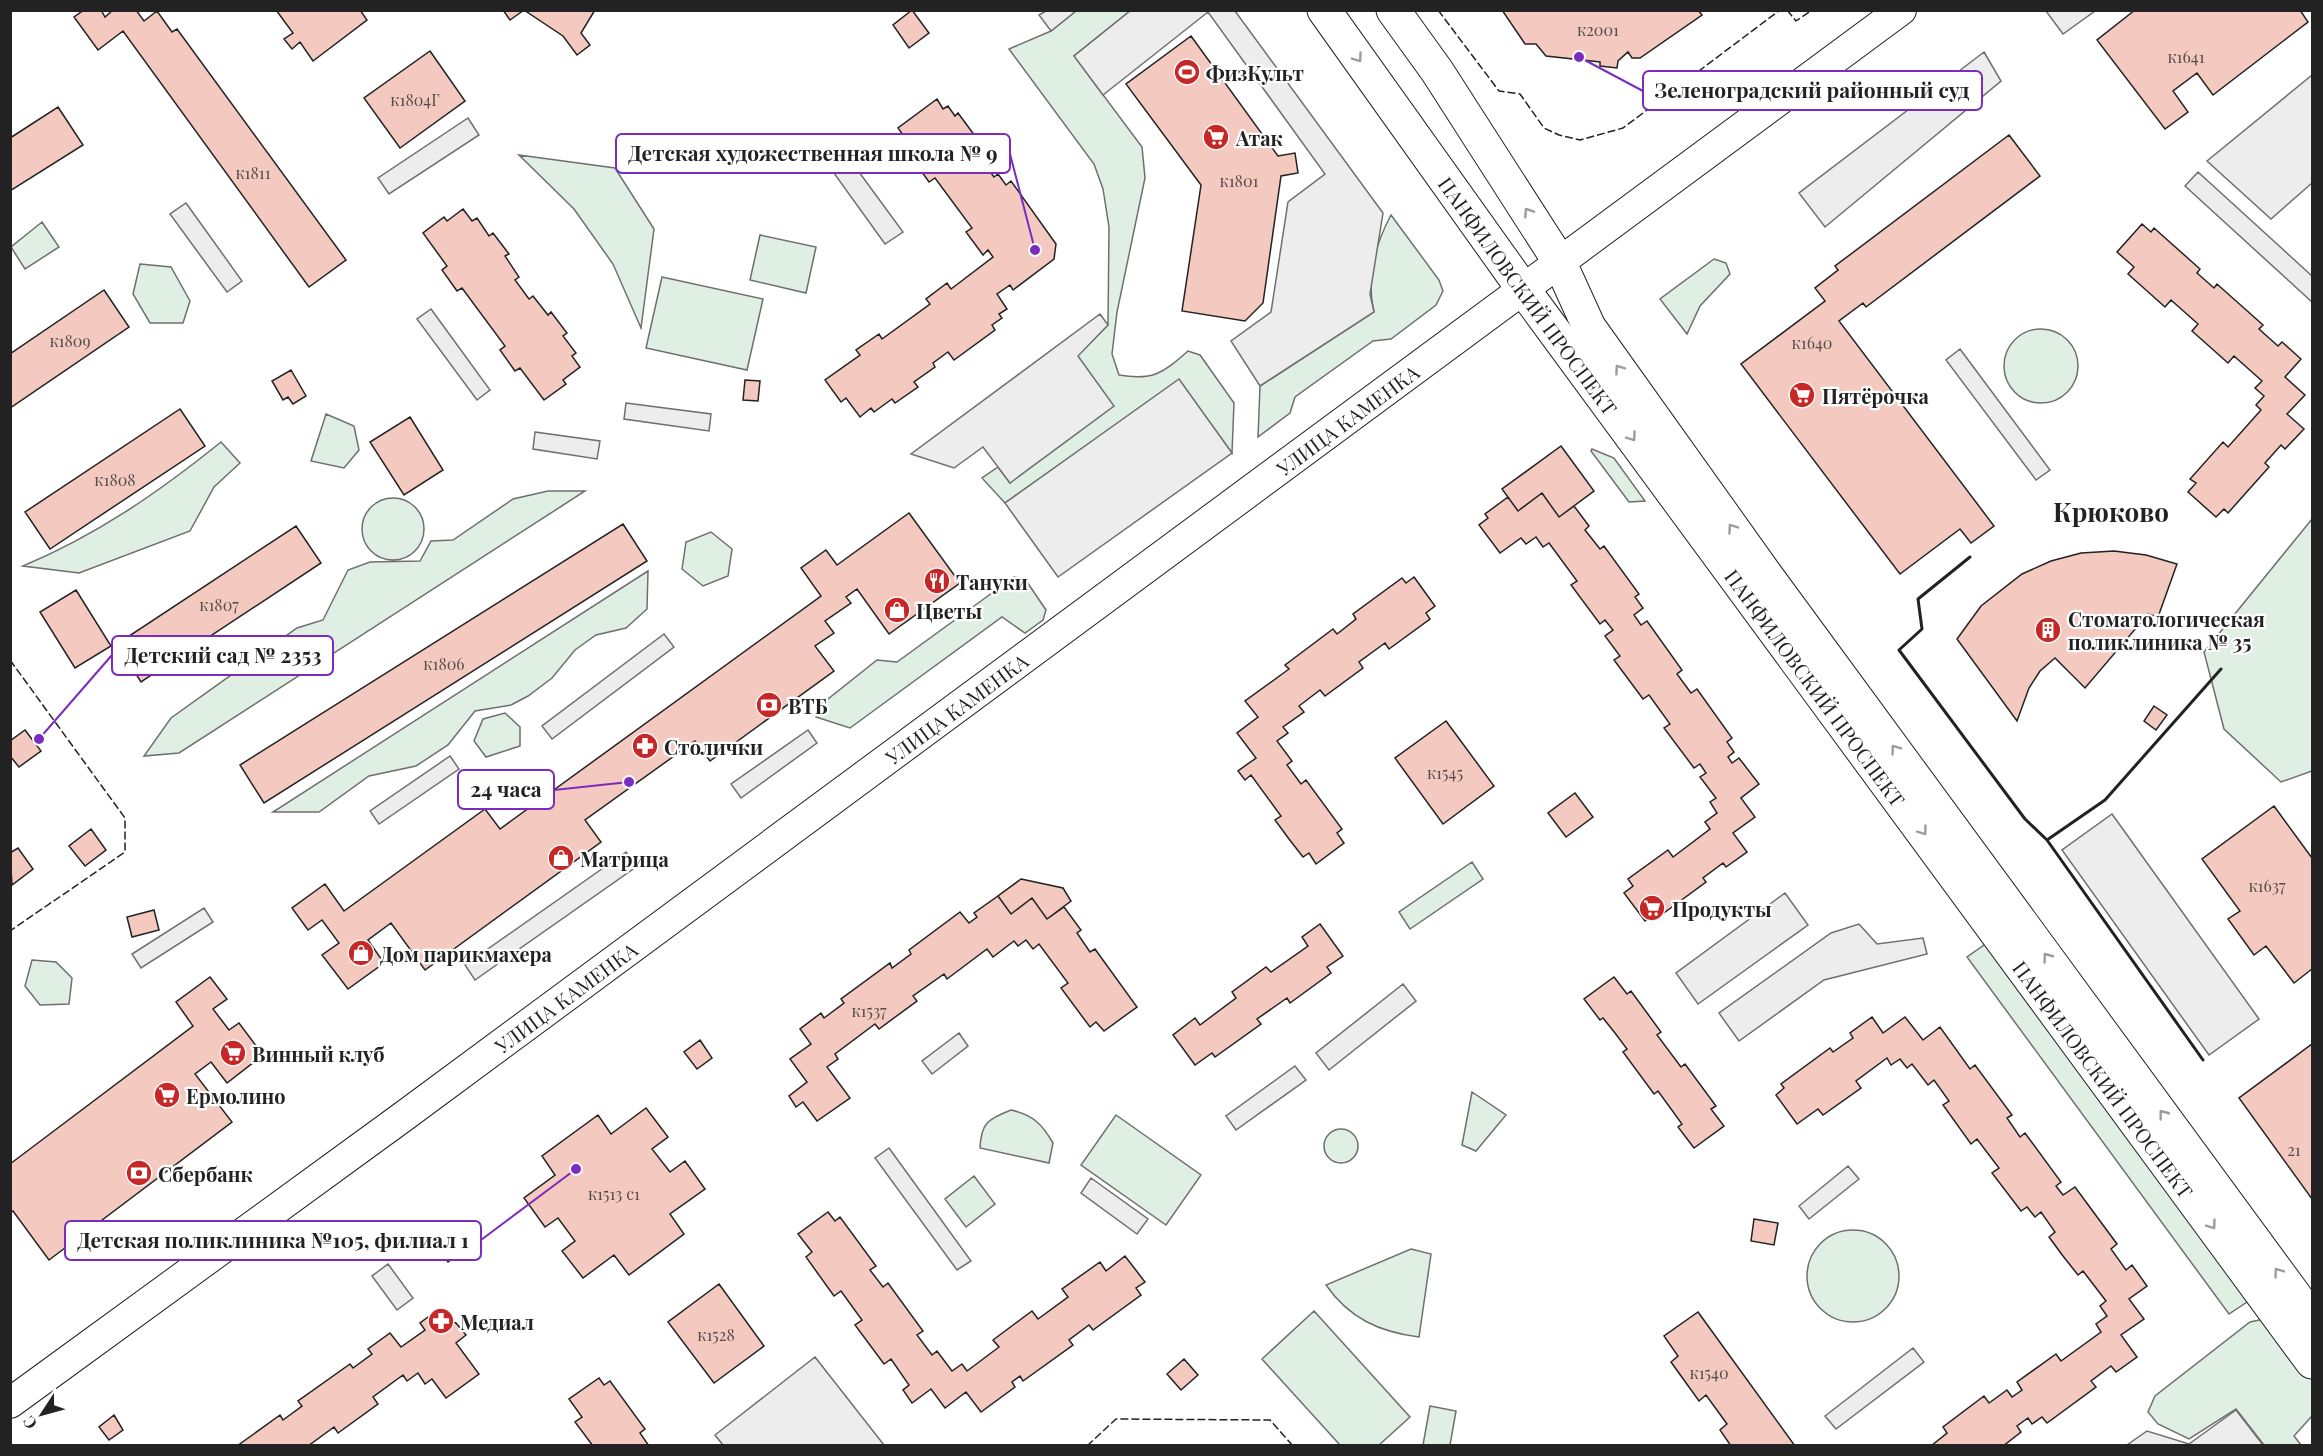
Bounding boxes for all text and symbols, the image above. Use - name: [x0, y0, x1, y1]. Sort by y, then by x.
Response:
- house number: к2001: [1577, 19, 1619, 40]
- house number: к1641: [2167, 46, 2205, 67]
- one-way arrow: [1351, 52, 1362, 63]
- sports icon: ФизКульт: [1172, 57, 1202, 87]
- place label: ФизКульт: [1206, 59, 1304, 86]
- callout: Зеленоградский районный суд: [1643, 71, 1982, 110]
- text: Зеленоградский районный суд: [1655, 75, 1970, 103]
- house number: к1804Г: [390, 89, 440, 110]
- supermarket icon: Атак: [1201, 122, 1231, 152]
- place label: Атак: [1235, 124, 1284, 151]
- callout: Детская художественная школа № 9: [616, 134, 1010, 173]
- text: Детская художественная школа № 9: [628, 138, 998, 166]
- house number: к1811: [235, 162, 271, 183]
- house number: к1801: [1220, 170, 1259, 191]
- street label: ПАНФИЛОВСКИЙ ПРОСПЕКТ: [1433, 171, 1624, 420]
- one-way arrow: [1523, 208, 1535, 218]
- house number: к1809: [49, 330, 91, 351]
- house number: к1640: [1792, 332, 1832, 353]
- street label: УЛИЦА КАМЕНКА: [1270, 357, 1424, 481]
- one-way arrow: [1615, 364, 1626, 375]
- supermarket icon: Пятёрочка: [1787, 380, 1817, 410]
- place label: Пятёрочка: [1822, 382, 1929, 409]
- one-way arrow: [1625, 431, 1636, 442]
- house number: к1808: [94, 469, 136, 490]
- district label: Крюково: [2053, 494, 2169, 529]
- one-way arrow: [1728, 523, 1739, 534]
- street label: ПАНФИЛОВСКИЙ ПРОСПЕКТ: [1720, 563, 1912, 811]
- restaurant icon: Тануки: [922, 566, 952, 596]
- place label: Тануки: [956, 568, 1028, 595]
- house number: к1807: [199, 594, 239, 615]
- shop icon: Цветы: [882, 595, 912, 625]
- place label: Цветы: [916, 597, 982, 624]
- place label: Стоматологическая поликлиника № 35: [2068, 605, 2265, 655]
- building icon: Стоматологическая поликлиника № 35: [2033, 615, 2063, 645]
- callout: Детский сад № 2353: [112, 636, 333, 675]
- text: Детский сад № 2353: [125, 640, 321, 668]
- street label: УЛИЦА КАМЕНКА: [879, 646, 1033, 770]
- house number: к1806: [423, 653, 465, 674]
- bank icon: ВТБ: [754, 690, 784, 720]
- place label: ВТБ: [788, 692, 828, 719]
- pharmacy icon: Столички: [630, 731, 660, 761]
- place label: Столички: [664, 733, 763, 760]
- one-way arrow: [1891, 745, 1902, 756]
- house number: к1545: [1427, 762, 1463, 783]
- callout: 24 часа: [458, 770, 554, 809]
- text: 24 часа: [470, 774, 542, 802]
- one-way arrow: [1915, 824, 1926, 835]
- shop icon: Матрица: [546, 843, 576, 873]
- place label: Матрица: [580, 845, 669, 872]
- house number: к1637: [2248, 875, 2286, 896]
- supermarket icon: Продукты: [1637, 893, 1667, 923]
- place label: Продукты: [1672, 895, 1772, 922]
- street label: УЛИЦА КАМЕНКА: [488, 935, 642, 1059]
- shop icon: Дом парикмахера: [346, 938, 376, 968]
- place label: Дом парикмахера: [380, 940, 553, 967]
- one-way arrow: [2043, 953, 2054, 964]
- street label: ПАНФИЛОВСКИЙ ПРОСПЕКТ: [2008, 955, 2200, 1203]
- house number: к1537: [851, 1000, 887, 1021]
- supermarket icon: Винный клуб: [218, 1038, 248, 1068]
- place label: Винный клуб: [252, 1040, 385, 1067]
- supermarket icon: Ермолино: [152, 1080, 182, 1110]
- place label: Ермолино: [186, 1082, 286, 1109]
- one-way arrow: [2159, 1110, 2170, 1121]
- house number: 21: [2287, 1139, 2301, 1160]
- bank icon: Сбербанк: [124, 1158, 154, 1188]
- place label: Сбербанк: [158, 1160, 253, 1187]
- house number: к1513 с1: [588, 1183, 640, 1204]
- one-way arrow: [2205, 1218, 2216, 1229]
- callout: Детская поликлиника №105, филиал 1: [65, 1221, 481, 1260]
- text: Детская поликлиника №105, филиал 1: [77, 1225, 469, 1253]
- one-way arrow: [2274, 1267, 2285, 1278]
- pharmacy icon: Медиал: [426, 1306, 456, 1336]
- place label: Медиал: [460, 1308, 534, 1335]
- house number: к1528: [697, 1324, 735, 1345]
- house number: к1540: [1689, 1362, 1729, 1383]
- north arrow: [12, 1384, 72, 1444]
- text: С: [18, 1412, 41, 1434]

